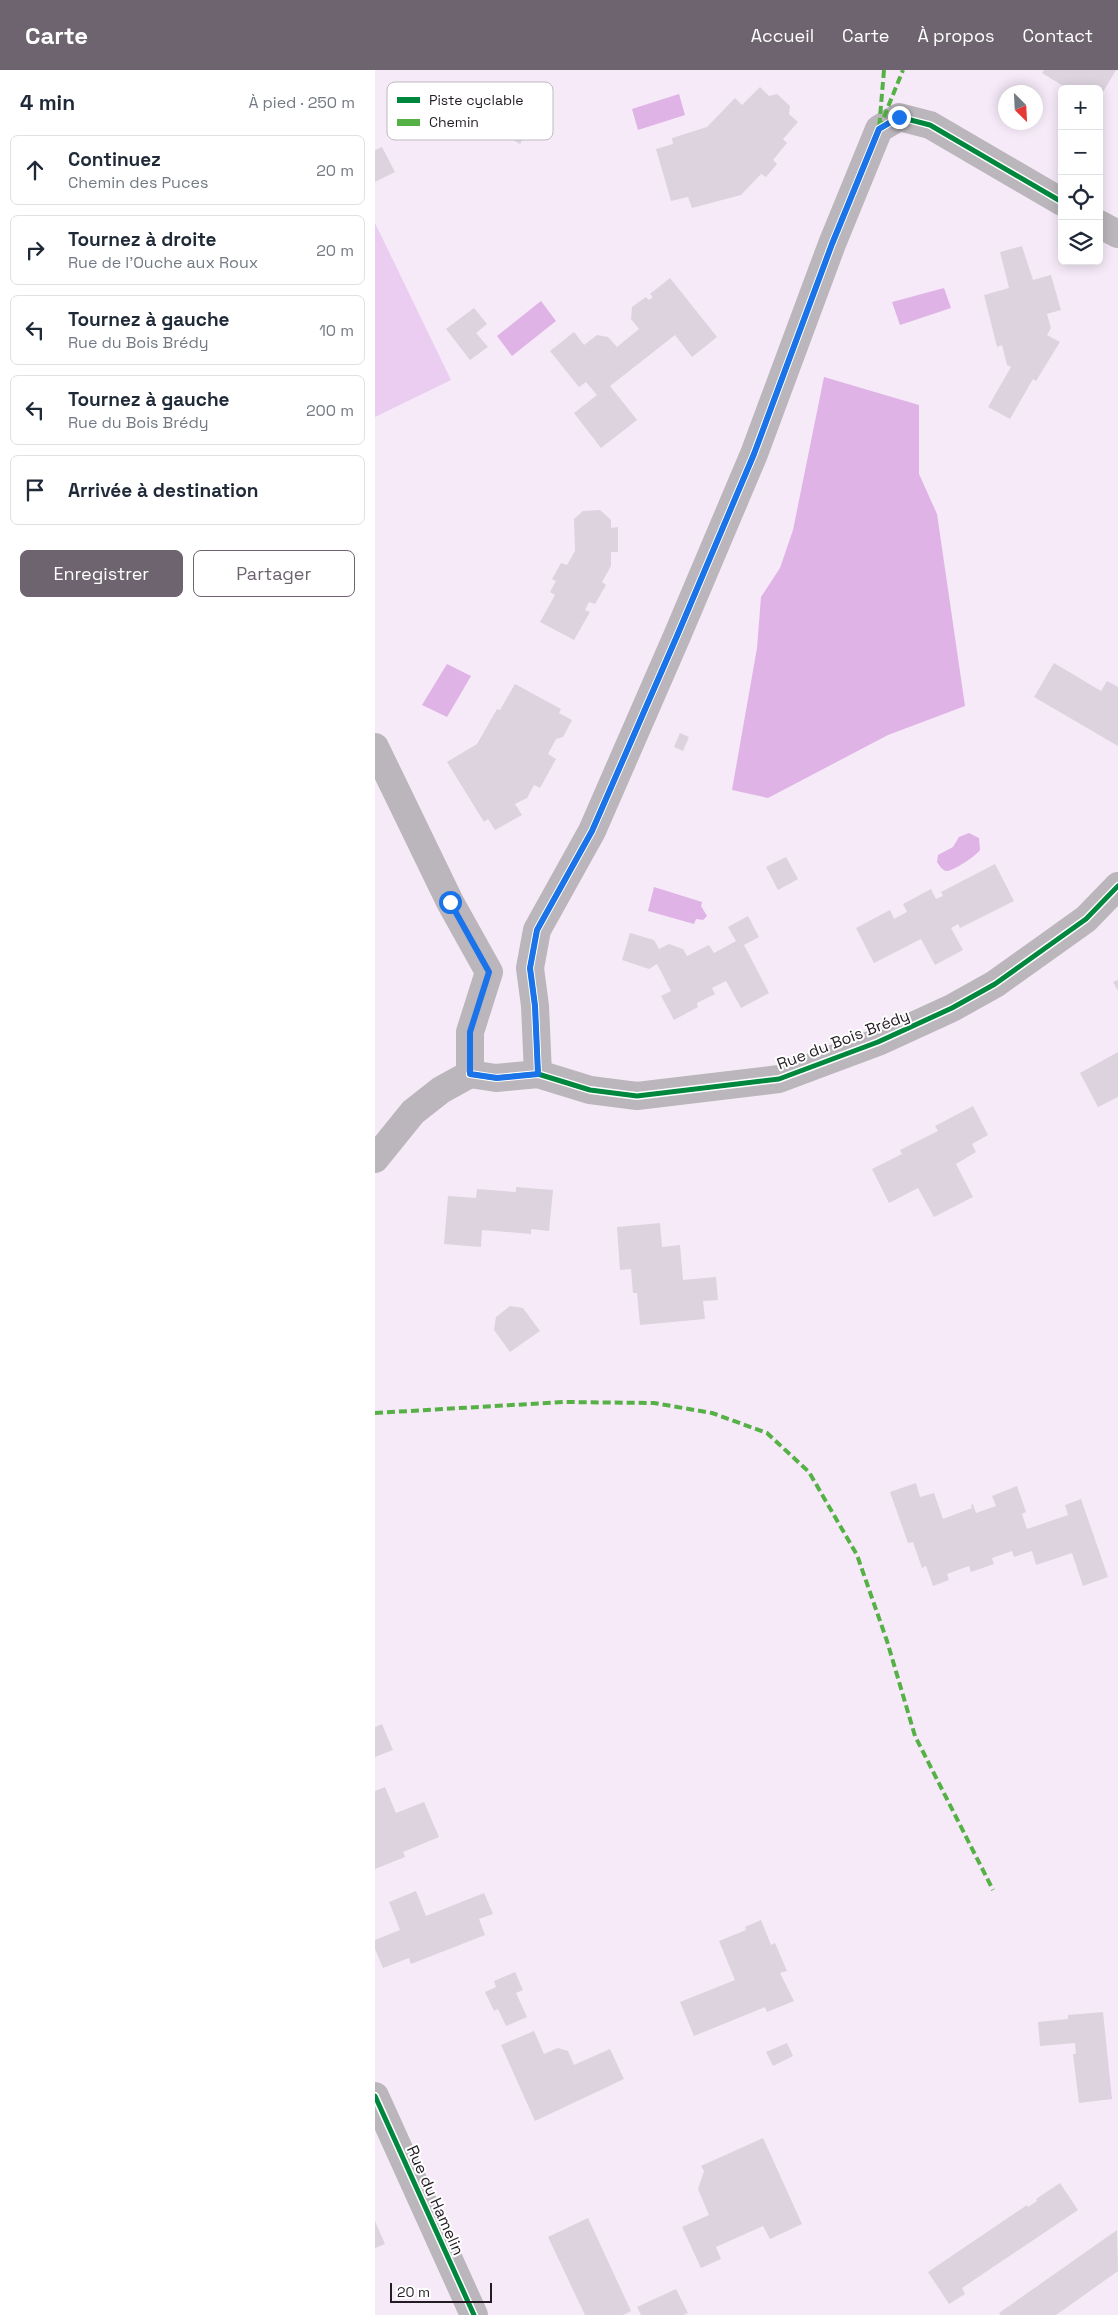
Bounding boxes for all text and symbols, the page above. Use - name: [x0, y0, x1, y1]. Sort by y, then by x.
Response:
- text: Carte: [25, 20, 88, 51]
- text: Accueil: [751, 24, 814, 47]
- text: Carte: [842, 24, 889, 47]
- text: À propos: [917, 24, 995, 47]
- text: Contact: [1023, 24, 1093, 47]
- legend: [387, 82, 553, 140]
- north arrow: [998, 85, 1043, 130]
- map controls: [1058, 85, 1103, 265]
- button: +: [1058, 85, 1103, 130]
- text: 4 min: [20, 89, 75, 116]
- text: Piste cyclable: [429, 91, 524, 109]
- text: À pied · 250 m: [248, 92, 355, 113]
- route end: [888, 106, 911, 129]
- text: Chemin: [429, 113, 479, 131]
- button: −: [1058, 130, 1103, 175]
- text: Continuez: [68, 147, 161, 172]
- icon: ahead: [21, 156, 49, 184]
- text: 20 m: [316, 160, 354, 181]
- text: Chemin des Puces: [68, 172, 208, 193]
- button: locate: [1058, 175, 1103, 220]
- button: layers: [1058, 220, 1103, 265]
- text: Tournez à droite: [68, 227, 217, 252]
- icon: right: [21, 236, 49, 264]
- text: 20 m: [316, 240, 354, 261]
- text: Rue de l'Ouche aux Roux: [68, 252, 258, 273]
- text: Tournez à gauche: [68, 307, 230, 332]
- icon: left: [21, 316, 49, 344]
- text: 10 m: [319, 320, 354, 341]
- text: Rue du Bois Brédy: [68, 332, 209, 353]
- text: Tournez à gauche: [68, 387, 230, 412]
- icon: left: [21, 396, 49, 424]
- text: 200 m: [306, 400, 354, 421]
- text: Rue du Bois Brédy: [68, 412, 209, 433]
- icon: arrive: [21, 476, 49, 504]
- text: Arrivée à destination: [68, 478, 258, 503]
- button: Enregistrer: [20, 550, 183, 597]
- button: Partager: [193, 550, 355, 597]
- route start: [439, 891, 462, 914]
- street label: Rue du Bois Brédy: [774, 1004, 913, 1074]
- street label: Rue du Hamelin: [402, 2142, 469, 2258]
- scale bar: [390, 2280, 493, 2303]
- text: 20 m: [397, 2283, 430, 2301]

